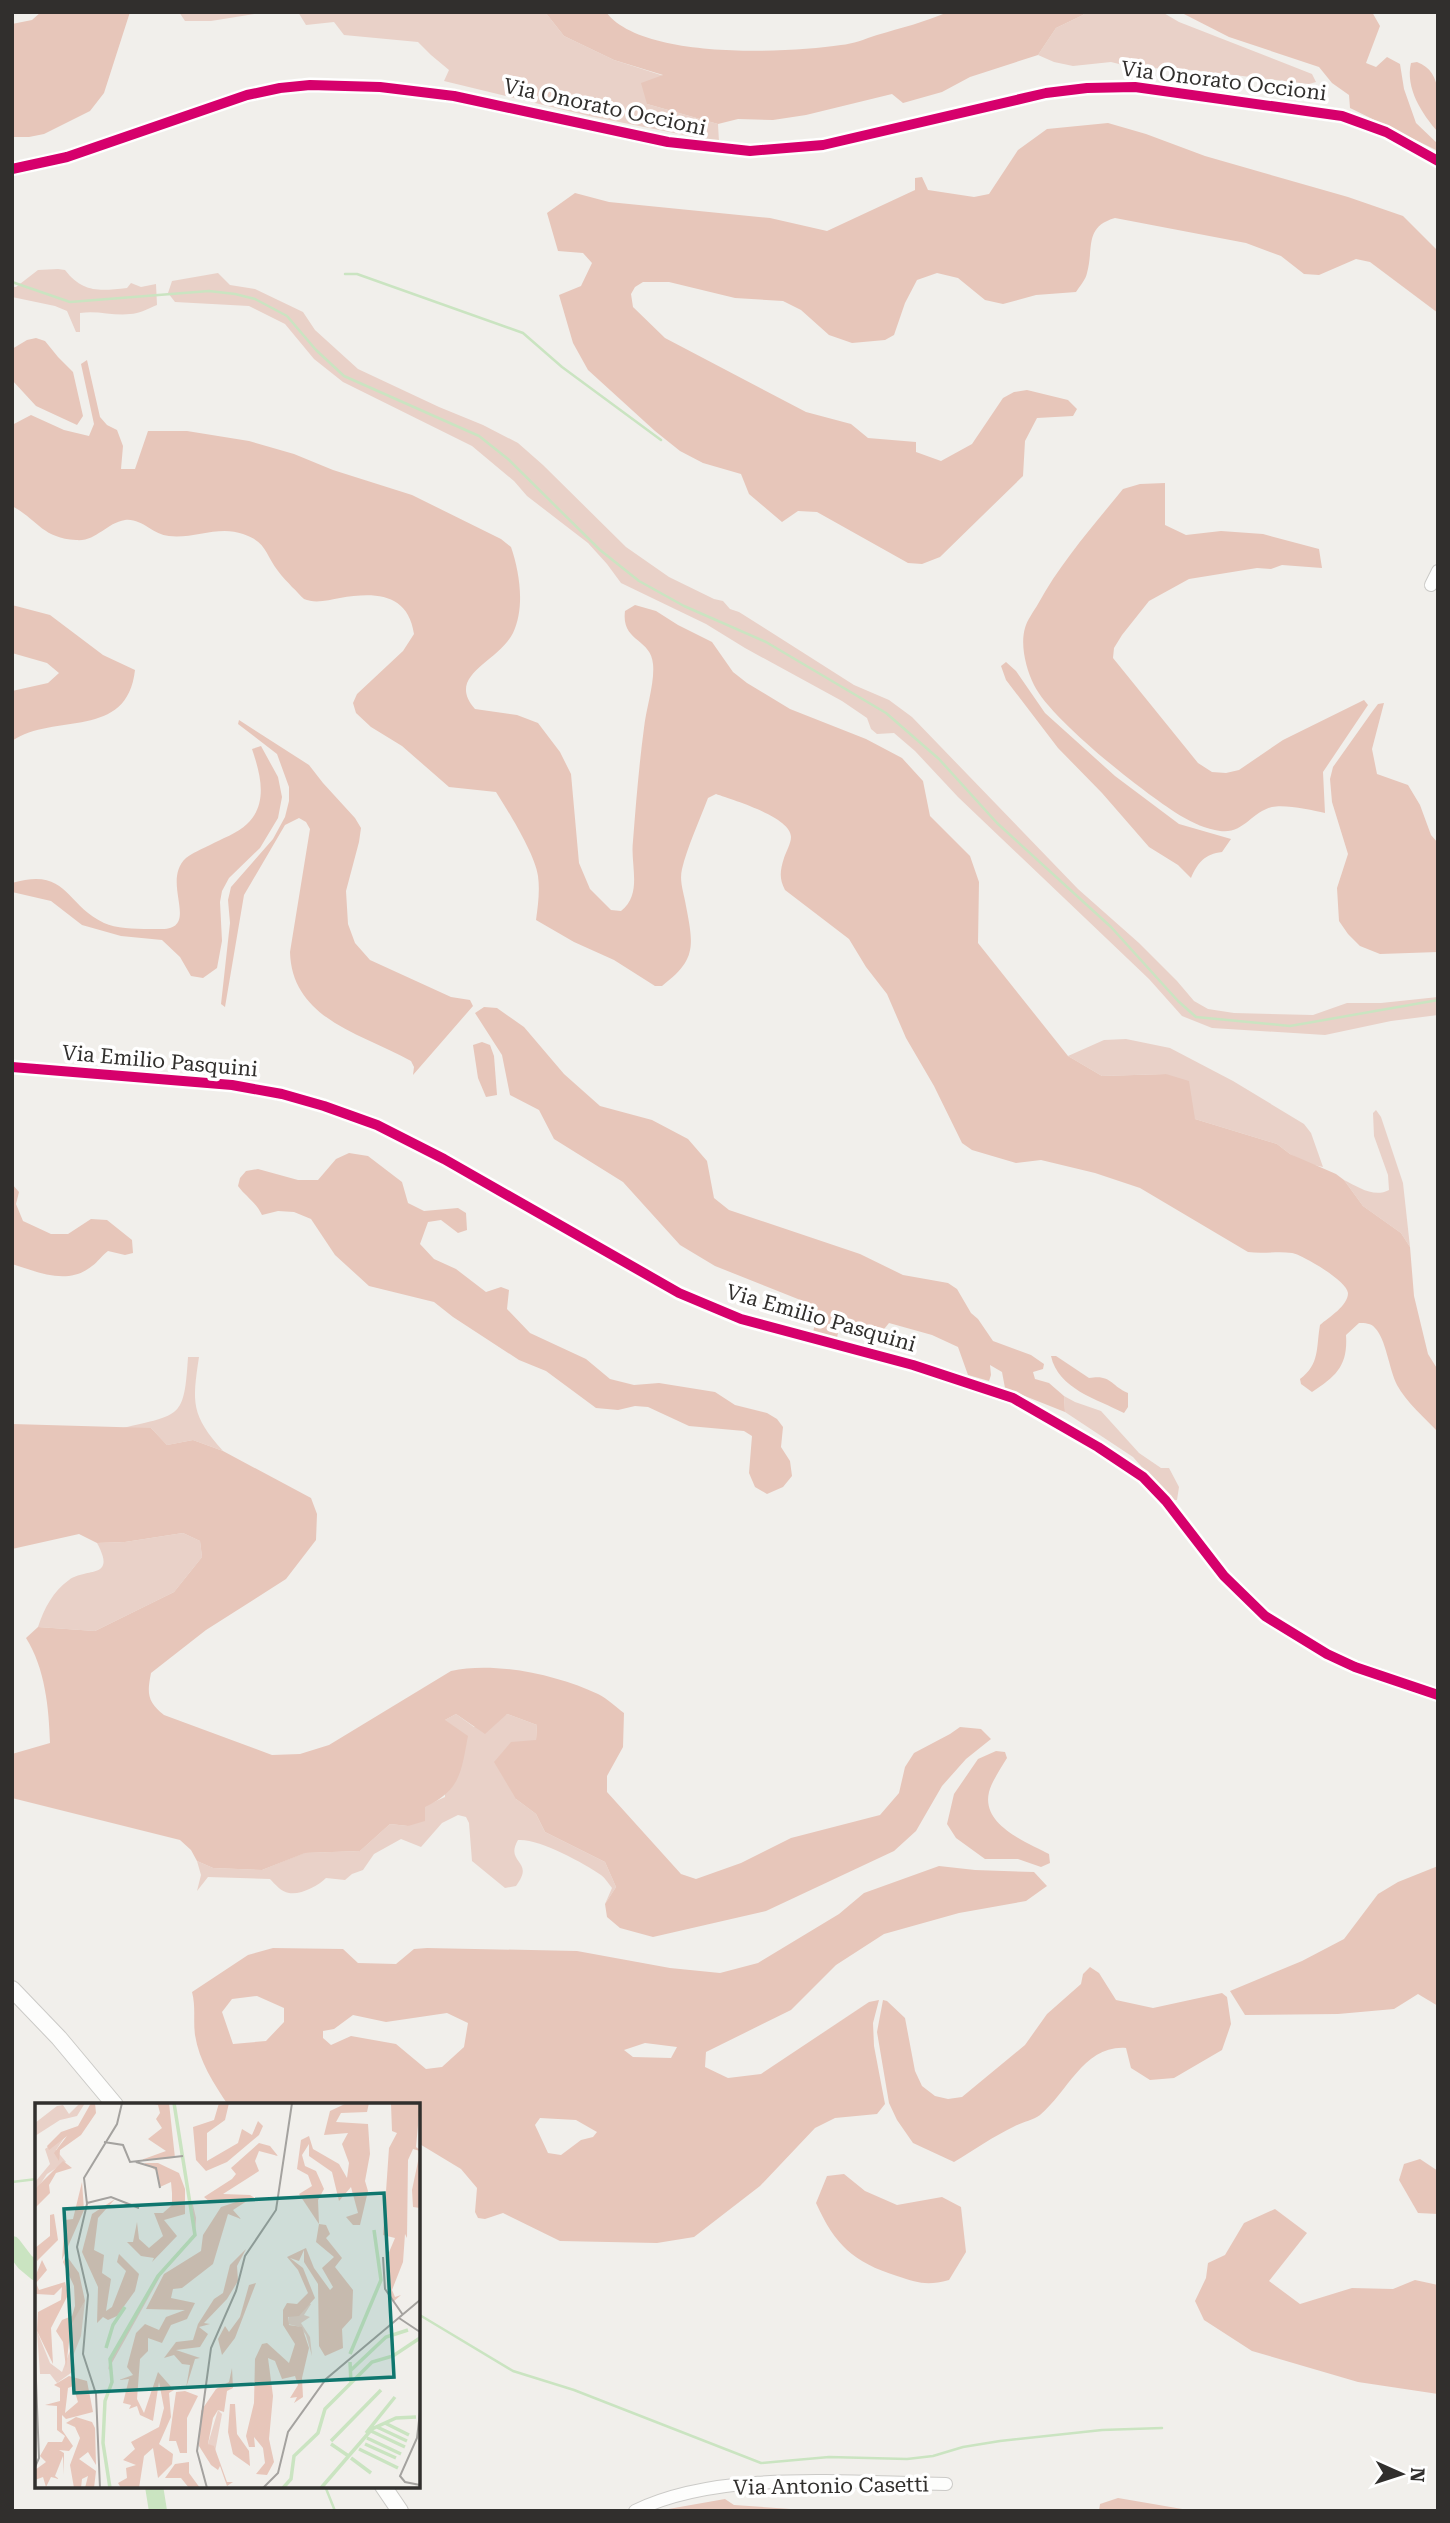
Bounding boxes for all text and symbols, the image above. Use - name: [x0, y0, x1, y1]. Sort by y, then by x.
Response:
- street label: Via Onorato Occioni: [1120, 56, 1328, 106]
- street label: Via Onorato Occioni: [501, 74, 709, 140]
- street label: Via Emilio Pasquini: [61, 1040, 259, 1082]
- street label: Via Emilio Pasquini: [723, 1279, 919, 1357]
- inset map: [35, 2103, 420, 2488]
- north arrow: [1366, 2439, 1436, 2509]
- text: N: [1406, 2467, 1429, 2483]
- street label: Via Antonio Casetti: [733, 2472, 929, 2500]

